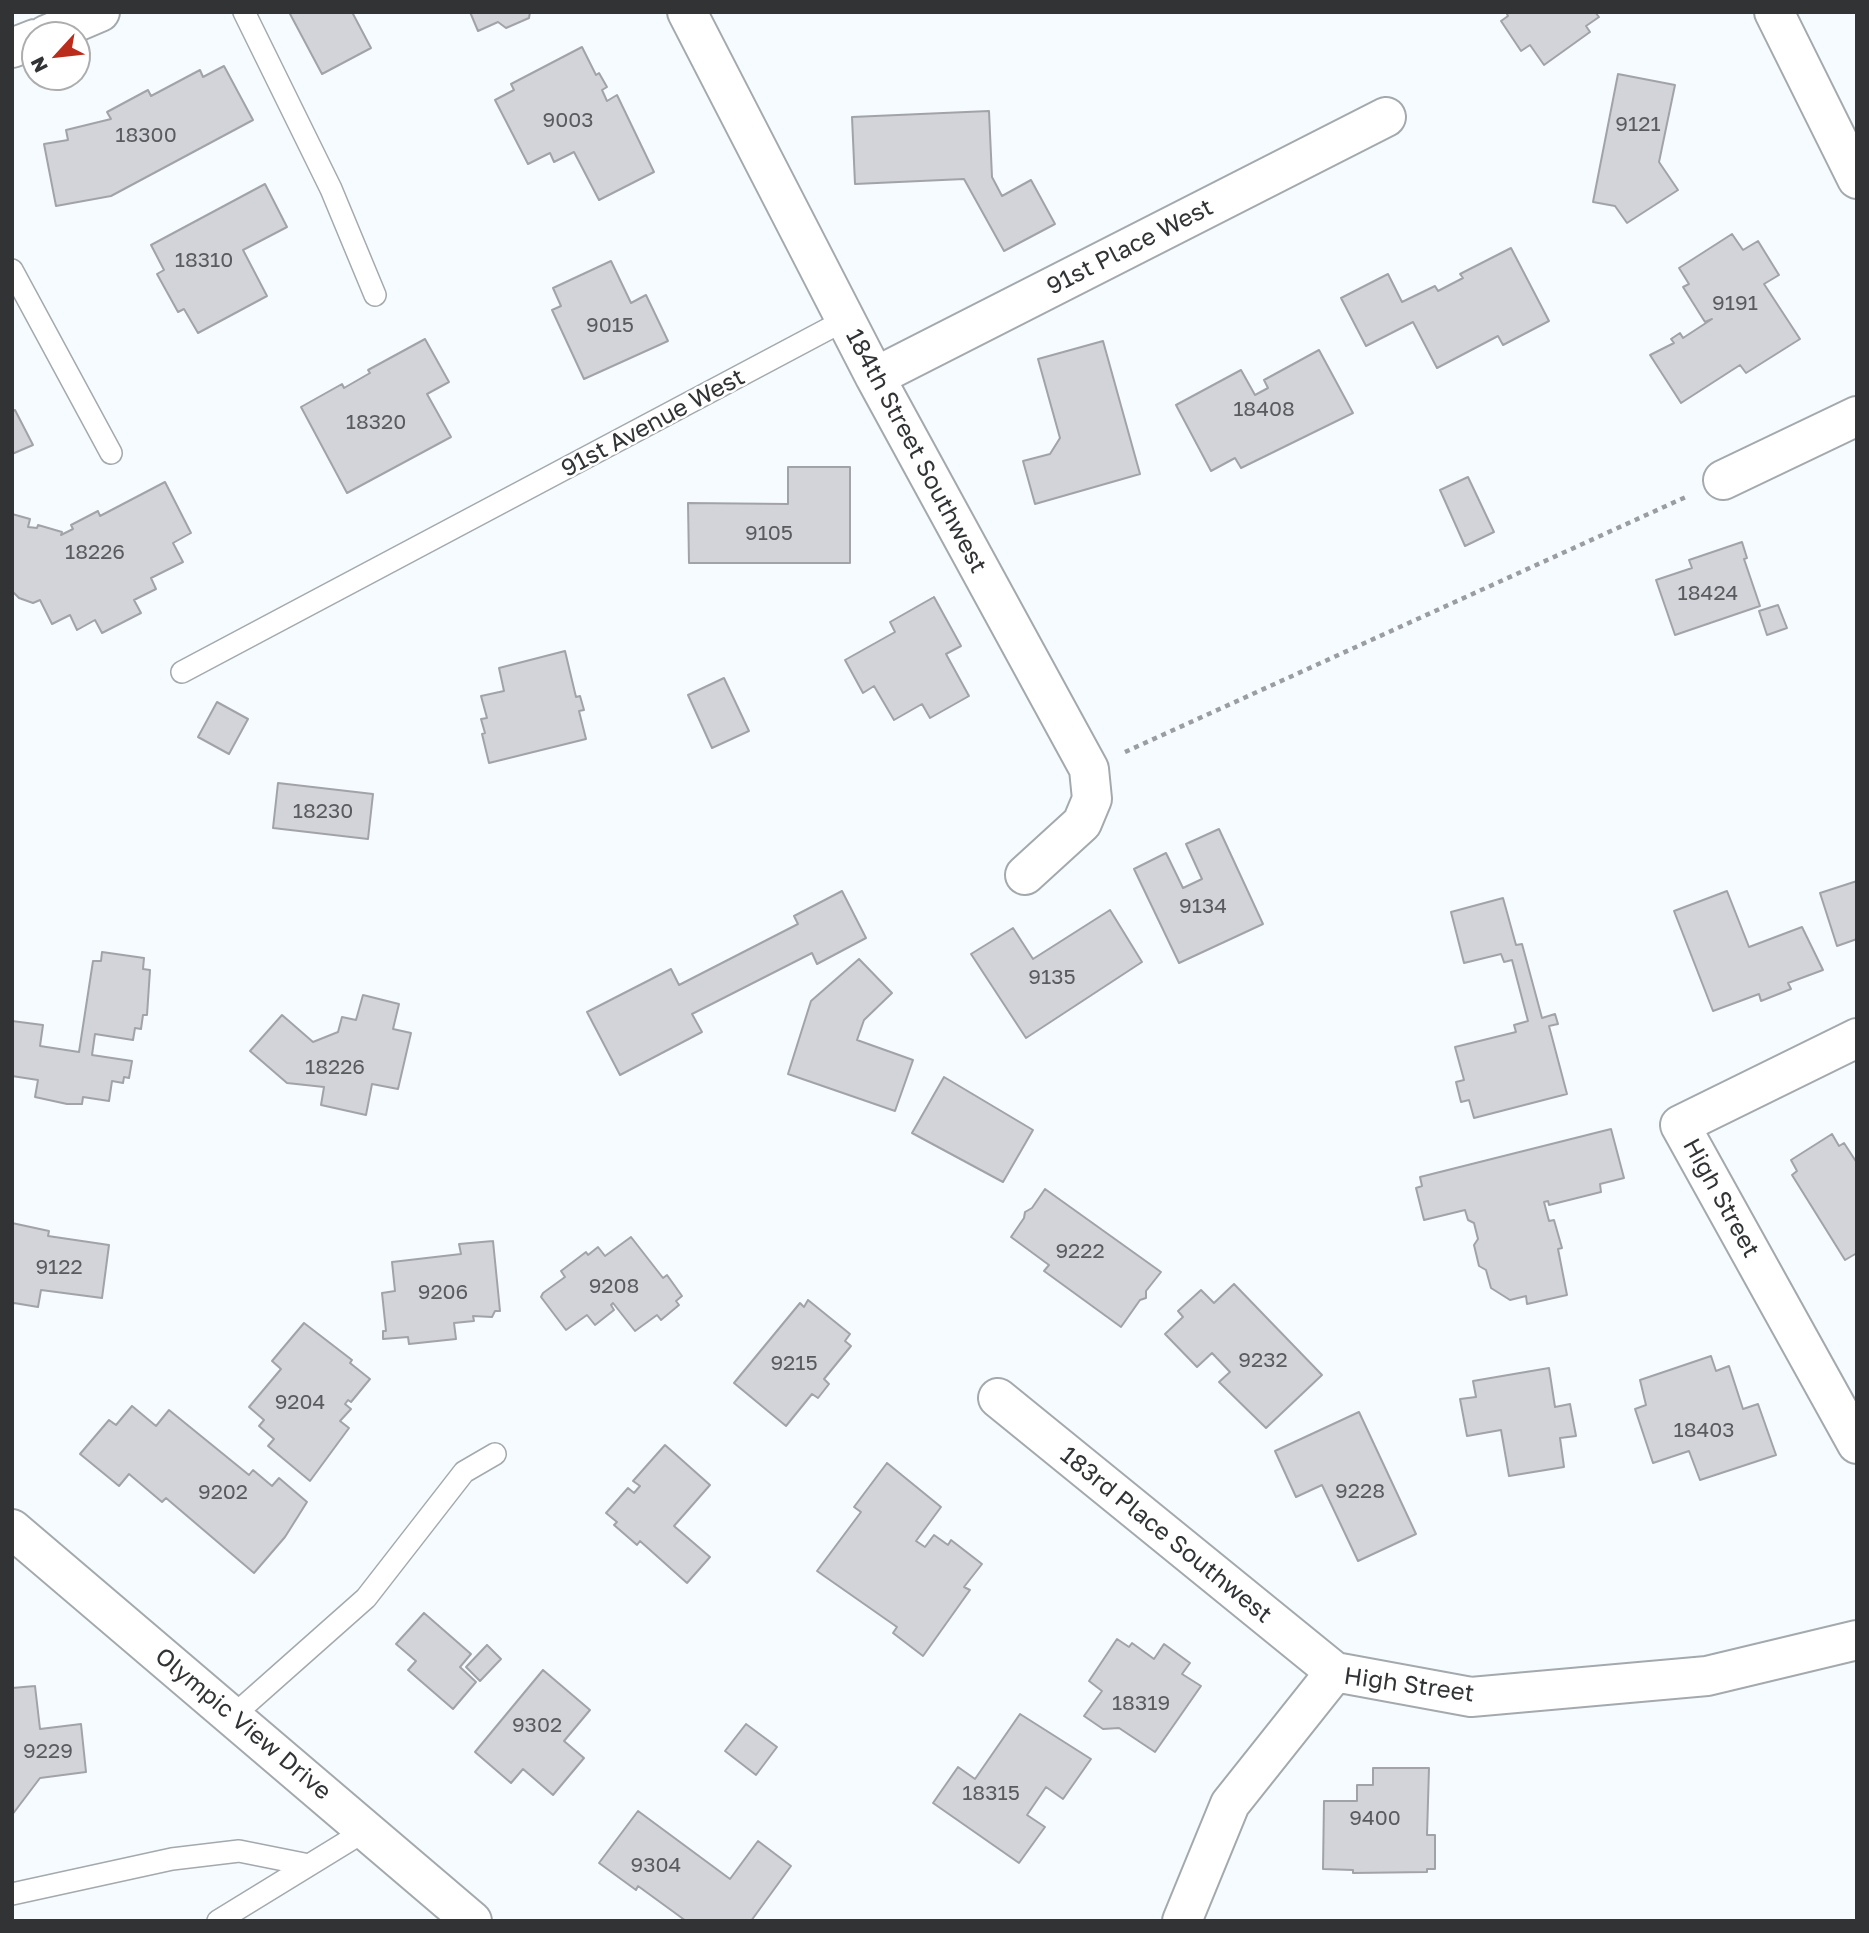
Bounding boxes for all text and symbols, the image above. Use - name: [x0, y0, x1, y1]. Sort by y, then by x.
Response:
- north arrow: [21, 21, 91, 91]
- text: N: [25, 53, 52, 77]
- house number: 9003: [542, 107, 594, 133]
- house number: 9121: [1615, 111, 1661, 137]
- house number: 18300: [115, 122, 177, 148]
- street label: 91st Place West: [1042, 193, 1218, 301]
- house number: 18310: [175, 247, 233, 273]
- house number: 9191: [1712, 290, 1758, 316]
- house number: 9015: [586, 312, 634, 338]
- street label: 184th Street Southwest: [839, 324, 993, 578]
- street label: 91st Avenue West: [556, 363, 750, 483]
- house number: 18408: [1233, 396, 1295, 422]
- house number: 18320: [346, 409, 406, 435]
- house number: 9105: [745, 520, 793, 546]
- house number: 18226: [65, 539, 125, 565]
- house number: 18424: [1678, 580, 1738, 606]
- house number: 18230: [293, 798, 353, 824]
- house number: 9134: [1179, 893, 1227, 919]
- house number: 9135: [1028, 964, 1076, 990]
- house number: 18226: [305, 1054, 365, 1080]
- street label: High Street: [1677, 1134, 1765, 1262]
- house number: 9222: [1055, 1238, 1105, 1264]
- house number: 9122: [35, 1254, 83, 1280]
- house number: 9208: [589, 1273, 639, 1299]
- house number: 9206: [418, 1279, 468, 1305]
- house number: 9232: [1238, 1347, 1288, 1373]
- house number: 9215: [770, 1350, 818, 1376]
- house number: 9204: [275, 1389, 325, 1415]
- house number: 18403: [1673, 1417, 1735, 1443]
- street label: 183rd Place Southwest: [1054, 1441, 1278, 1629]
- house number: 9228: [1335, 1478, 1385, 1504]
- house number: 9202: [198, 1479, 248, 1505]
- street label: Olympic View Drive: [149, 1642, 337, 1806]
- street label: High Street: [1342, 1662, 1476, 1708]
- house number: 18319: [1112, 1690, 1170, 1716]
- house number: 9302: [512, 1712, 562, 1738]
- house number: 9229: [23, 1738, 73, 1764]
- house number: 18315: [962, 1780, 1020, 1806]
- house number: 9400: [1349, 1805, 1401, 1831]
- house number: 9304: [631, 1852, 681, 1878]

